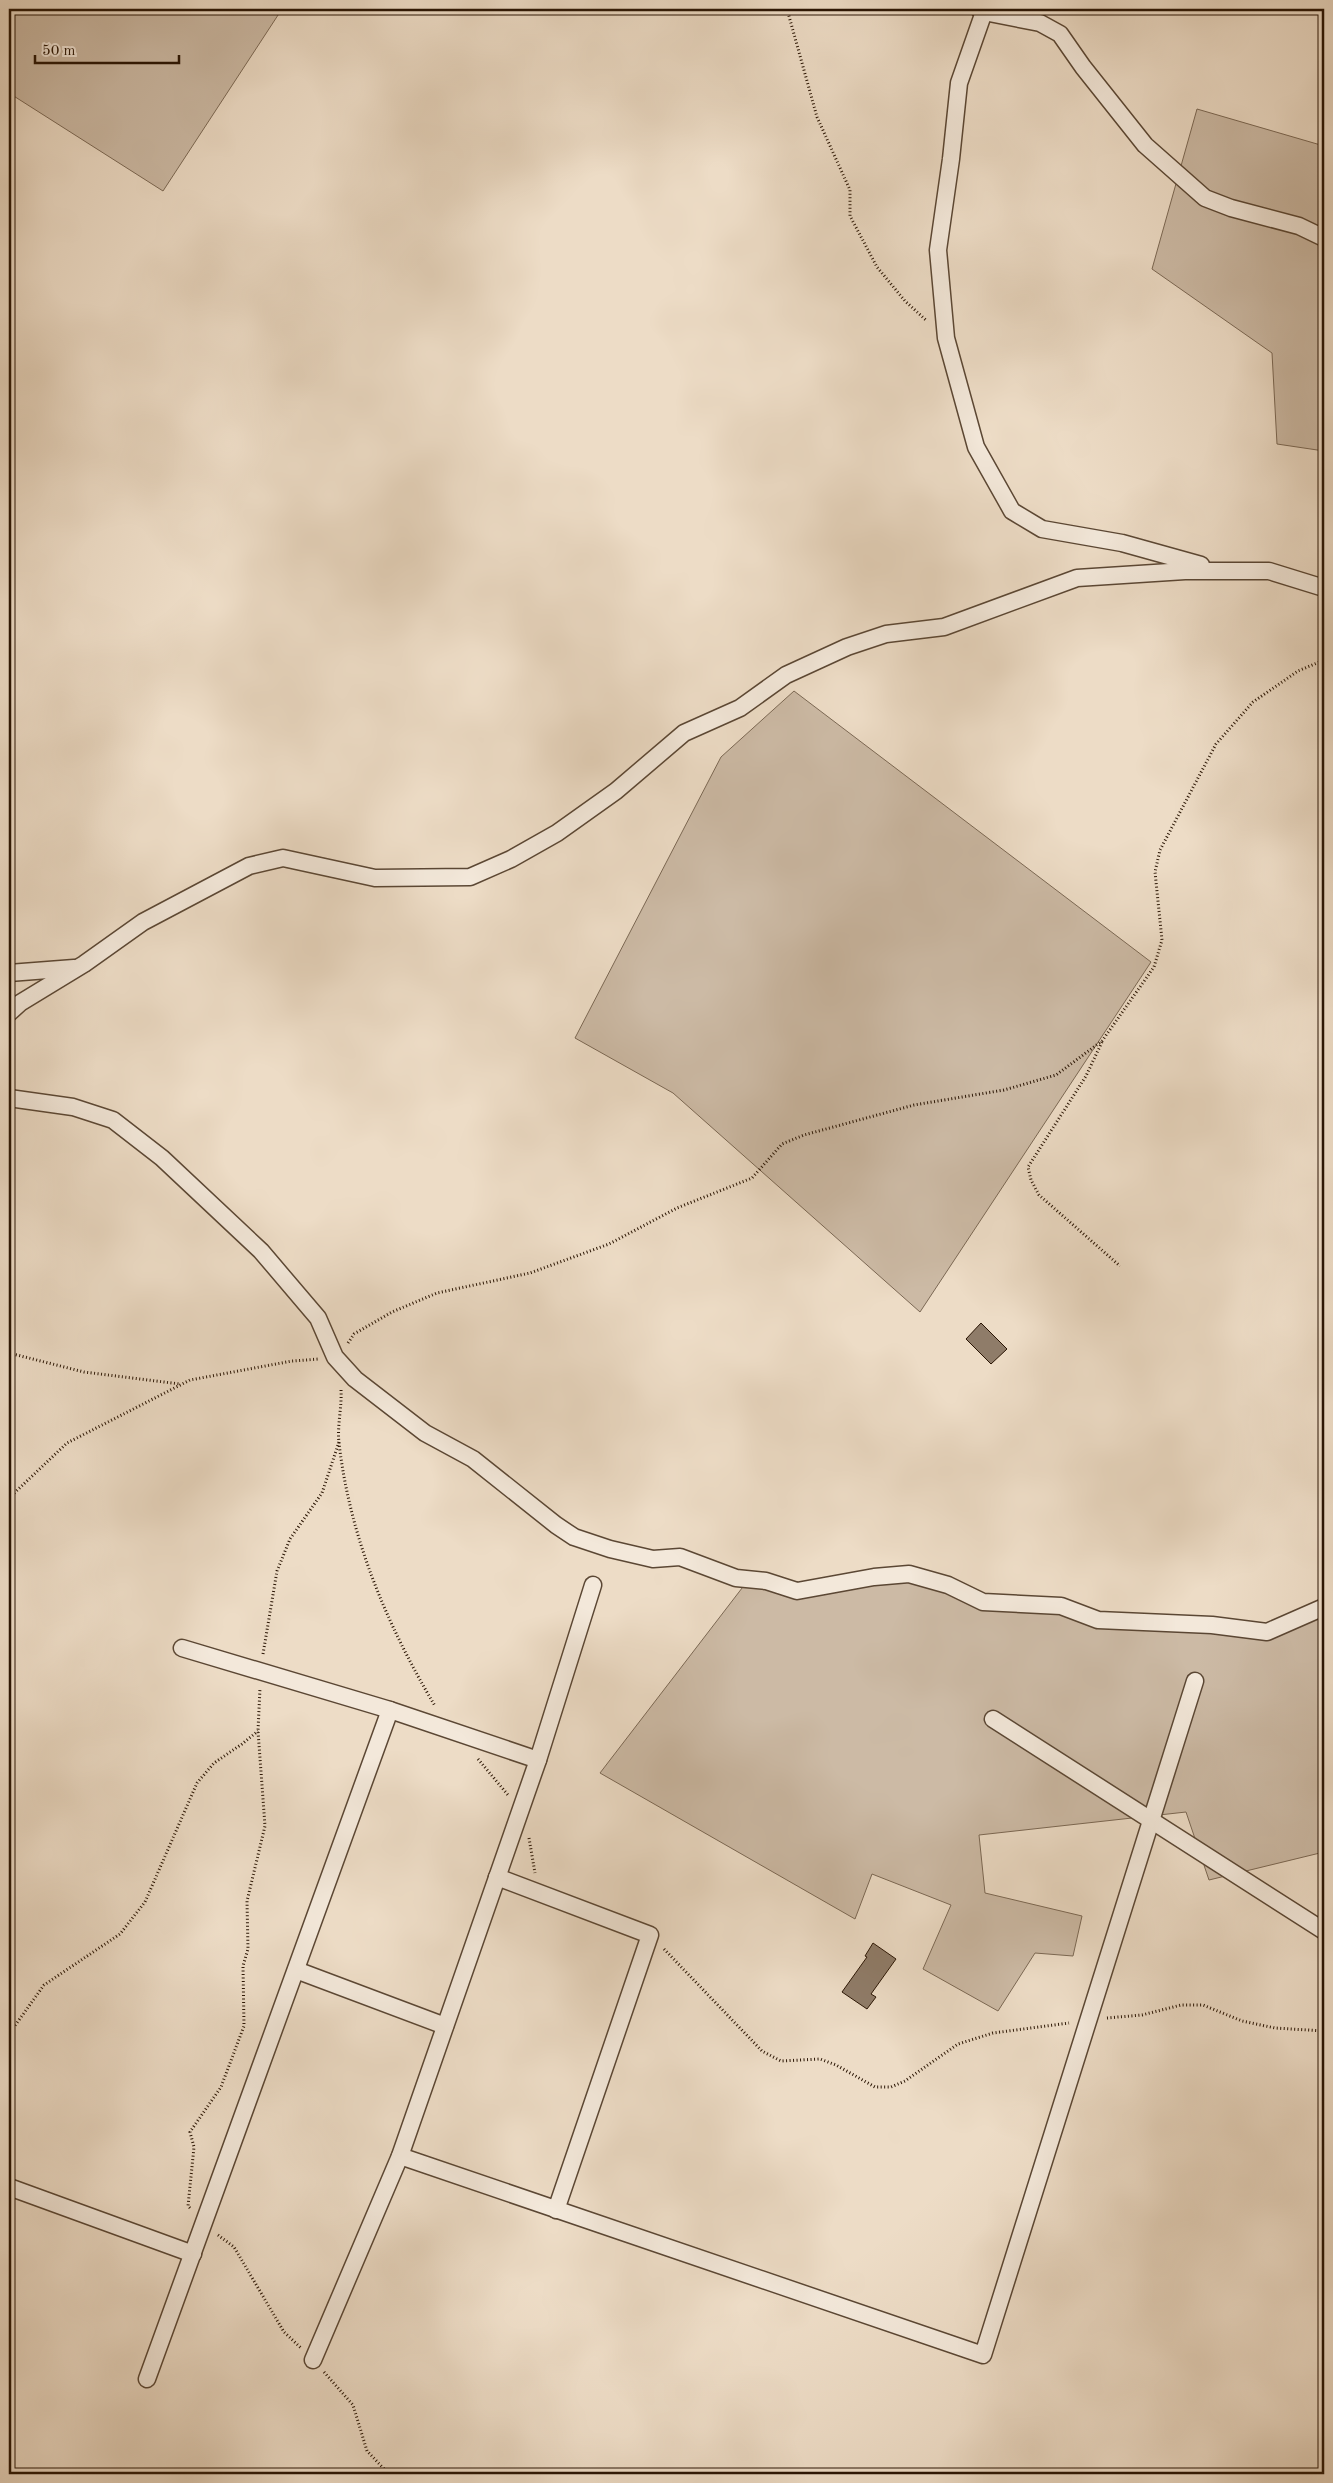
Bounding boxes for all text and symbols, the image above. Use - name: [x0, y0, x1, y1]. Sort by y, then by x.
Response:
- scale bar: [35, 32, 179, 64]
- text: 50 m: [42, 44, 76, 59]

